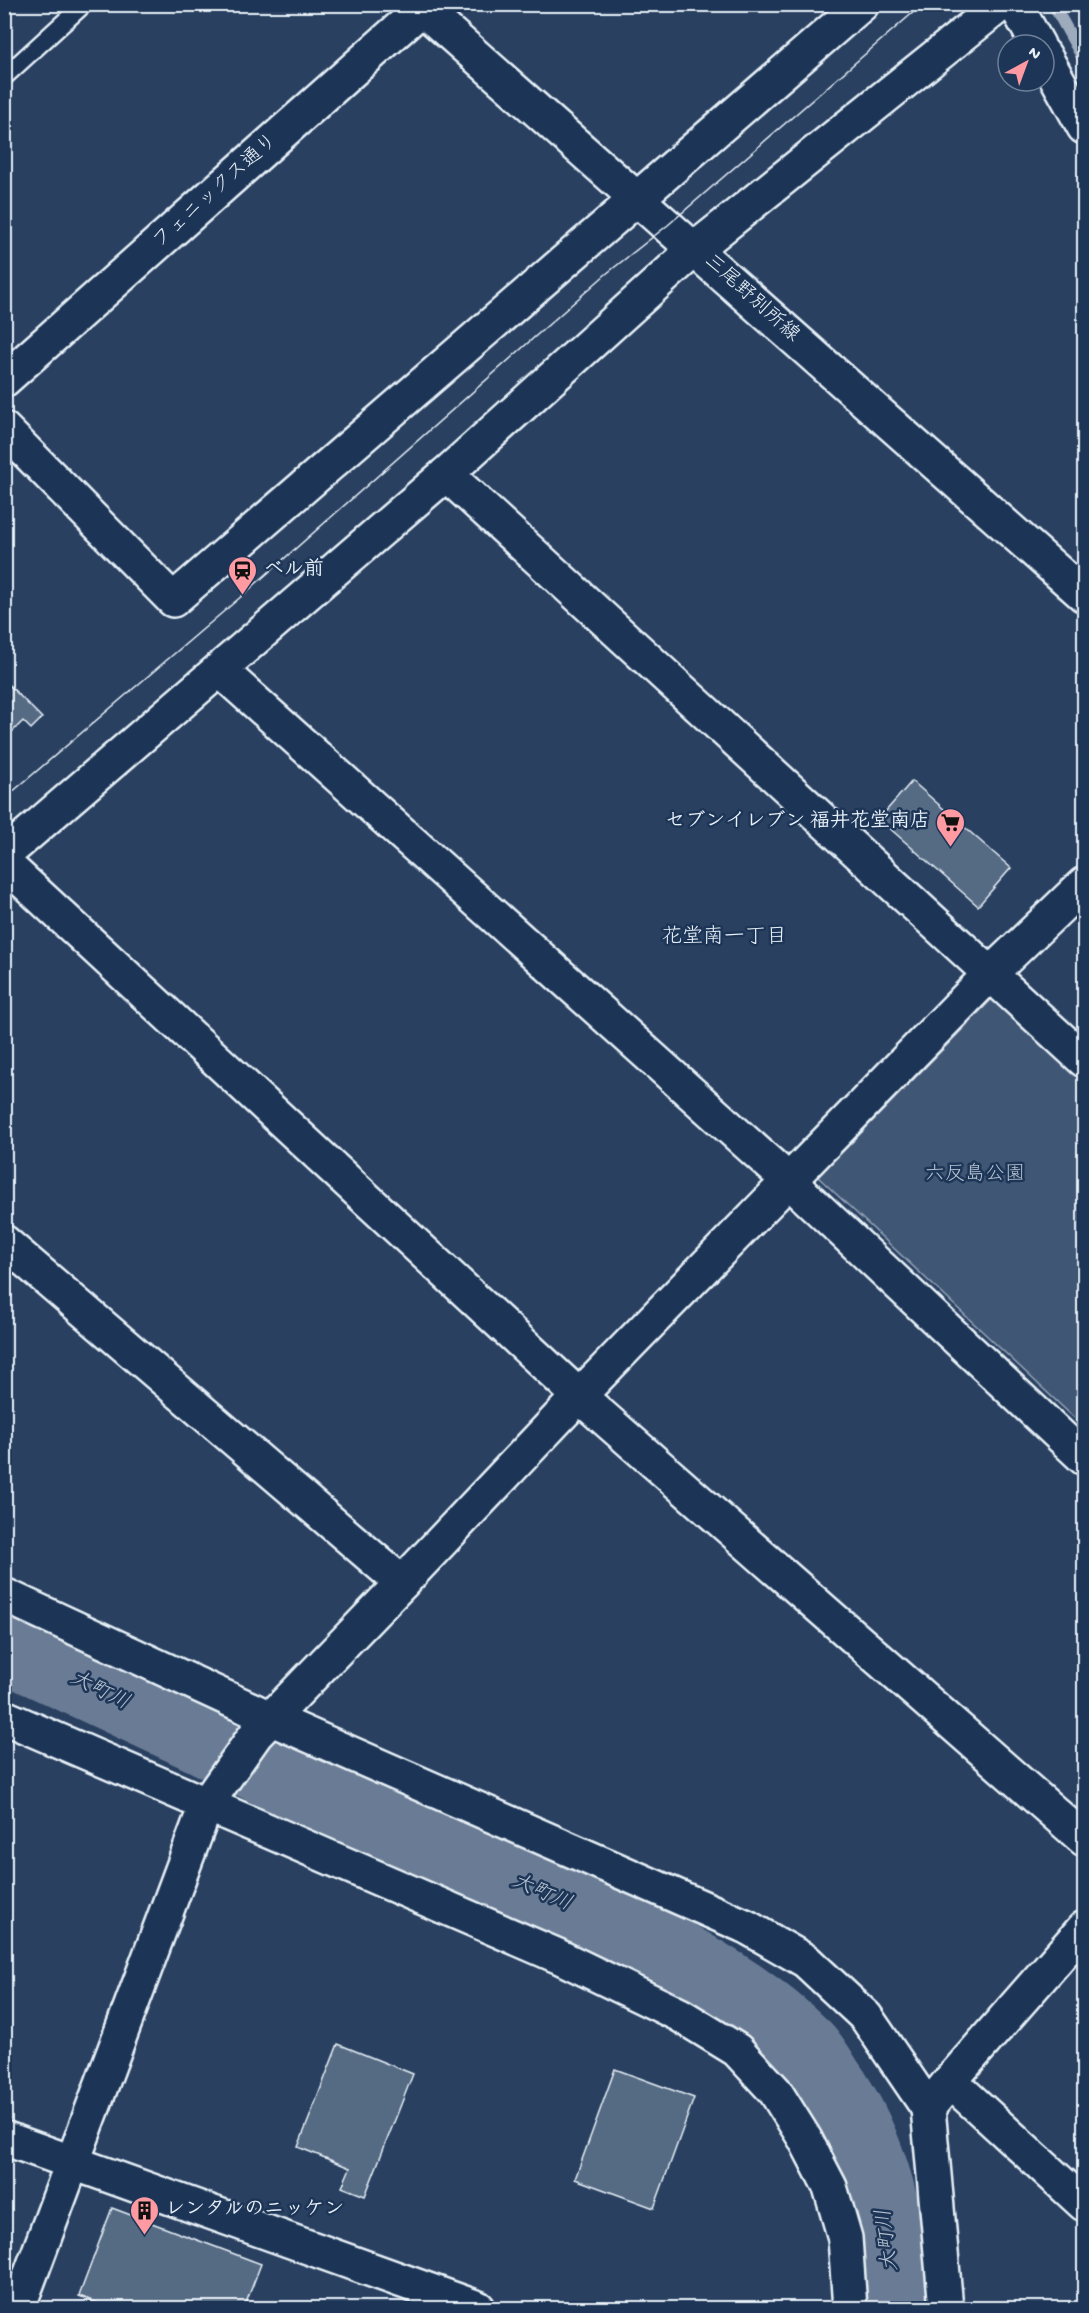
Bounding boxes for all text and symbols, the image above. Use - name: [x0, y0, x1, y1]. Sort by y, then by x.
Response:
- north arrow: [996, 33, 1056, 93]
- text: N: [1023, 44, 1044, 65]
- street label: フェニックス通り: [148, 129, 283, 254]
- street label: 三尾野別所線: [699, 250, 804, 348]
- station icon: ベル前: [227, 554, 259, 596]
- place label: ベル前: [264, 557, 324, 582]
- supermarket icon: セブンイレブン 福井花堂南店: [935, 806, 967, 848]
- place label: セブンイレブン 福井花堂南店: [665, 809, 930, 834]
- district label: 花堂南一丁目: [661, 924, 787, 951]
- park label: 六反島公園: [925, 1162, 1025, 1187]
- water label: 大町川: [65, 1666, 133, 1717]
- water label: 大町川: [507, 1869, 575, 1918]
- building icon: レンタルのニッケン: [128, 2194, 160, 2236]
- place label: レンタルのニッケン: [165, 2199, 344, 2222]
- water label: 大町川: [872, 2207, 905, 2273]

